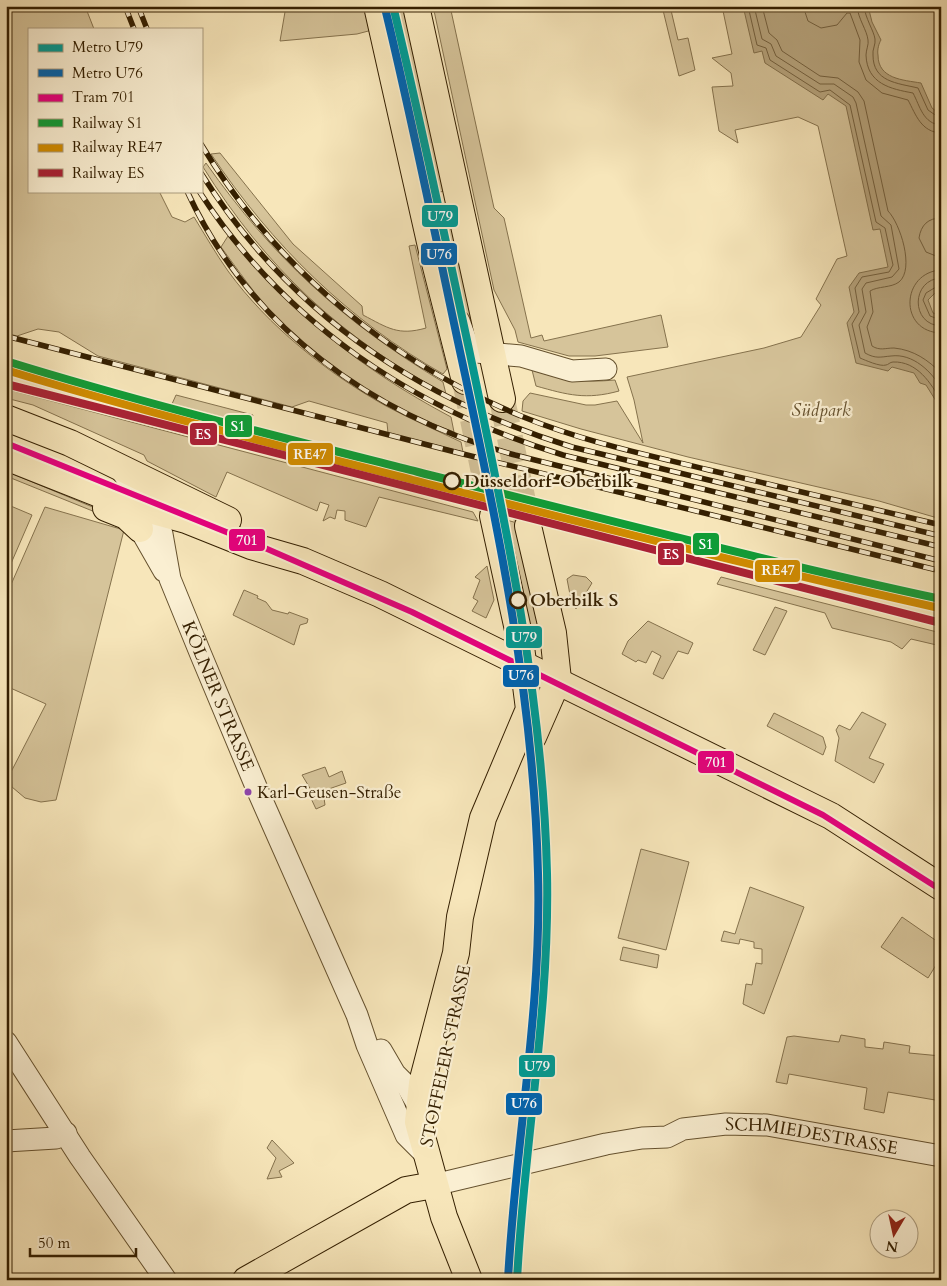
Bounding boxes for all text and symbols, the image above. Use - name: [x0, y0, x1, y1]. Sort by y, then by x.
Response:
- legend: [28, 28, 202, 192]
- text: Metro U79: [72, 37, 143, 57]
- text: Metro U76: [72, 63, 143, 83]
- text: Tram 701: [72, 87, 135, 107]
- text: Railway S1: [72, 113, 143, 133]
- text: Railway RE47: [72, 137, 163, 157]
- text: Railway ES: [72, 163, 144, 183]
- line badge: U79: [421, 204, 459, 228]
- text: U79: [427, 207, 453, 226]
- line badge: U76: [420, 242, 458, 266]
- text: U76: [426, 245, 452, 264]
- park label: Südpark: [791, 398, 851, 423]
- line badge: S1: [224, 414, 253, 438]
- text: S1: [231, 417, 245, 436]
- line badge: ES: [189, 422, 218, 446]
- text: ES: [195, 425, 211, 444]
- line badge: RE47: [287, 442, 334, 466]
- text: RE47: [293, 445, 327, 464]
- place label: Düsseldorf-Oberbilk: [464, 469, 635, 494]
- marker: Düsseldorf-Oberbilk: [443, 472, 461, 490]
- line badge: 701: [228, 528, 266, 552]
- text: 701: [236, 531, 258, 550]
- line badge: S1: [692, 532, 720, 556]
- text: S1: [699, 535, 713, 554]
- line badge: ES: [657, 542, 685, 566]
- text: ES: [663, 545, 679, 564]
- line badge: RE47: [754, 559, 801, 583]
- text: RE47: [761, 561, 795, 580]
- place label: Oberbilk S: [530, 588, 618, 613]
- marker: Oberbilk S: [509, 591, 527, 609]
- street label: KÖLNER STRASSE: [176, 617, 261, 775]
- line badge: U79: [505, 625, 543, 649]
- text: U79: [511, 628, 537, 647]
- line badge: U76: [502, 664, 540, 688]
- text: U76: [508, 666, 534, 685]
- line badge: 701: [697, 750, 735, 774]
- text: 701: [705, 753, 727, 772]
- place label: Karl-Geusen-Straße: [257, 781, 402, 804]
- marker: Karl-Geusen-Straße: [243, 787, 253, 797]
- street label: STOFFELER STRASSE: [415, 963, 477, 1149]
- line badge: U79: [518, 1054, 556, 1078]
- text: U79: [524, 1057, 550, 1076]
- line badge: U76: [505, 1092, 543, 1116]
- text: U76: [511, 1094, 537, 1113]
- street label: SCHMIEDESTRASSE: [725, 1111, 900, 1161]
- north arrow: [870, 1208, 920, 1258]
- scale bar: [30, 1226, 136, 1258]
- text: 50 m: [38, 1233, 70, 1253]
- text: N: [885, 1236, 900, 1257]

